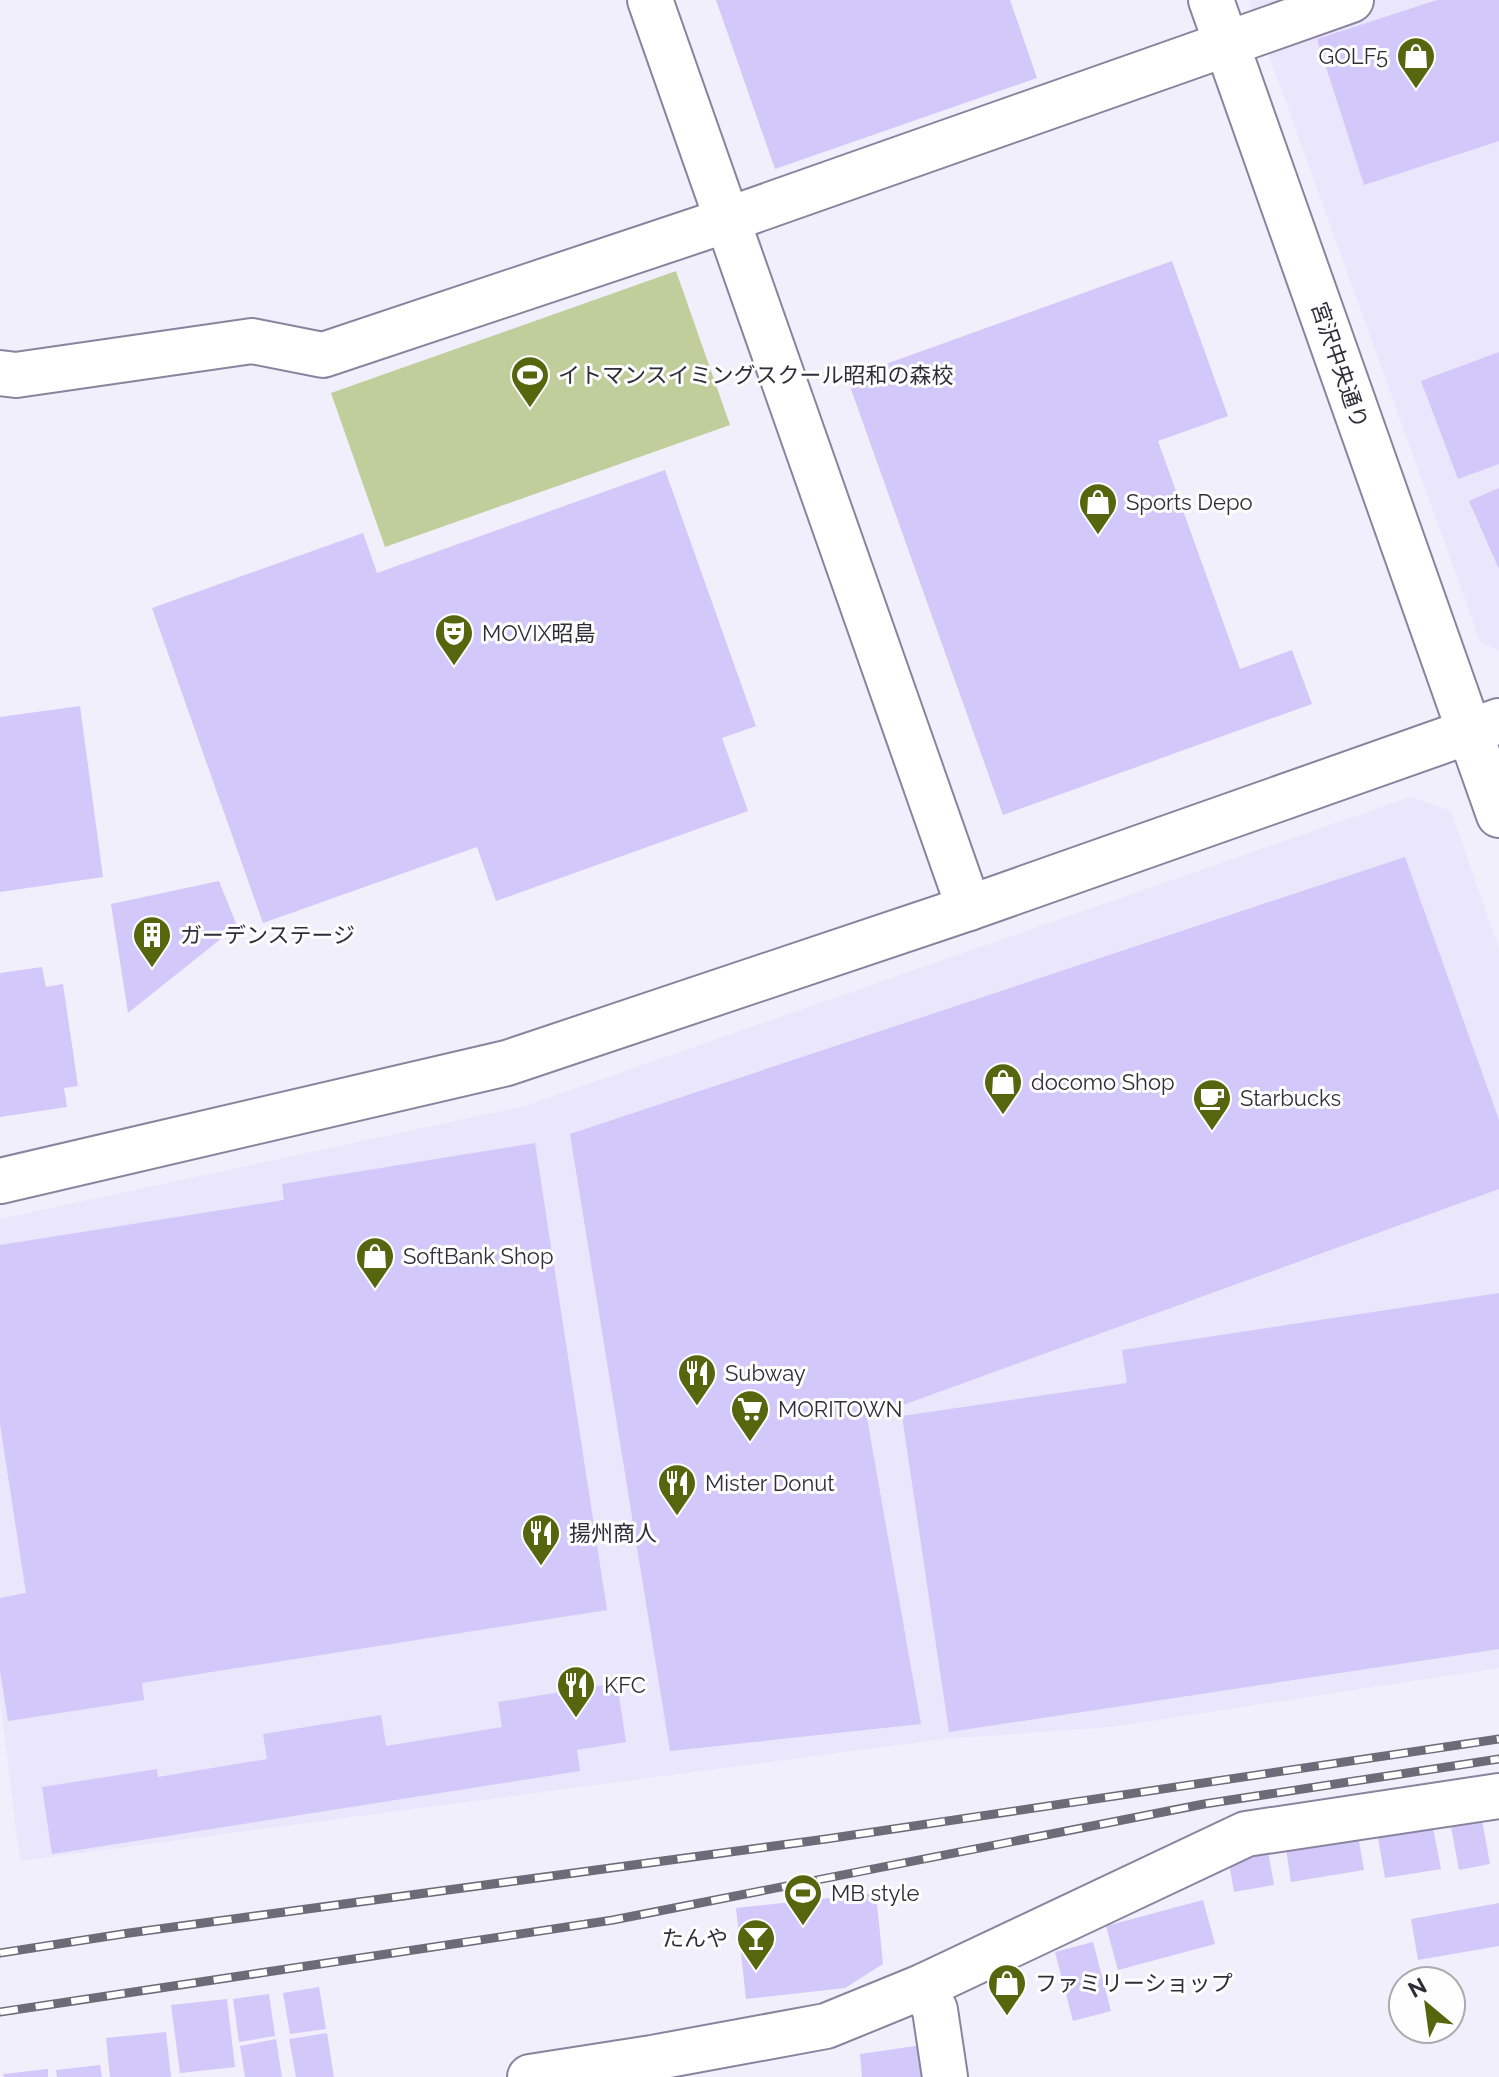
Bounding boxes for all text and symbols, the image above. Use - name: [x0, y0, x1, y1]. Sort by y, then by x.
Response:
- shop icon: GOLF5: [1395, 35, 1437, 90]
- place label: GOLF5: [1319, 43, 1388, 69]
- street label: 宮沢中央通り: [1306, 298, 1374, 432]
- sports icon: イトマンスイミングスクール昭和の森校: [509, 354, 551, 409]
- place label: イトマンスイミングスクール昭和の森校: [558, 362, 954, 388]
- shop icon: Sports Depo: [1077, 481, 1119, 536]
- place label: Sports Depo: [1126, 489, 1253, 515]
- theatre icon: MOVIX昭島: [433, 612, 475, 667]
- place label: MOVIX昭島: [482, 620, 596, 646]
- building icon: ガーデンステージ: [131, 914, 173, 969]
- place label: ガーデンステージ: [180, 922, 355, 948]
- shop icon: docomo Shop: [982, 1061, 1024, 1116]
- place label: docomo Shop: [1031, 1069, 1175, 1095]
- cafe icon: Starbucks: [1191, 1077, 1233, 1132]
- place label: Starbucks: [1240, 1085, 1341, 1111]
- shop icon: SoftBank Shop: [354, 1235, 396, 1290]
- place label: SoftBank Shop: [403, 1243, 553, 1269]
- restaurant icon: Subway: [676, 1352, 718, 1407]
- place label: Subway: [725, 1360, 806, 1386]
- supermarket icon: MORITOWN: [729, 1388, 771, 1443]
- place label: MORITOWN: [778, 1396, 902, 1422]
- restaurant icon: Mister Donut: [656, 1462, 698, 1517]
- place label: Mister Donut: [705, 1470, 835, 1496]
- restaurant icon: 揚州商人: [520, 1512, 562, 1567]
- place label: 揚州商人: [569, 1520, 657, 1546]
- restaurant icon: KFC: [555, 1664, 597, 1719]
- place label: KFC: [604, 1672, 646, 1698]
- sports icon: MB style: [782, 1872, 824, 1927]
- place label: MB style: [831, 1880, 919, 1906]
- bar icon: たんや: [735, 1917, 777, 1972]
- place label: たんや: [662, 1925, 728, 1951]
- shop icon: ファミリーショップ: [986, 1962, 1028, 2017]
- north arrow: [1387, 1965, 1467, 2045]
- place label: ファミリーショップ: [1035, 1970, 1233, 1996]
- text: N: [1404, 1972, 1431, 2003]

